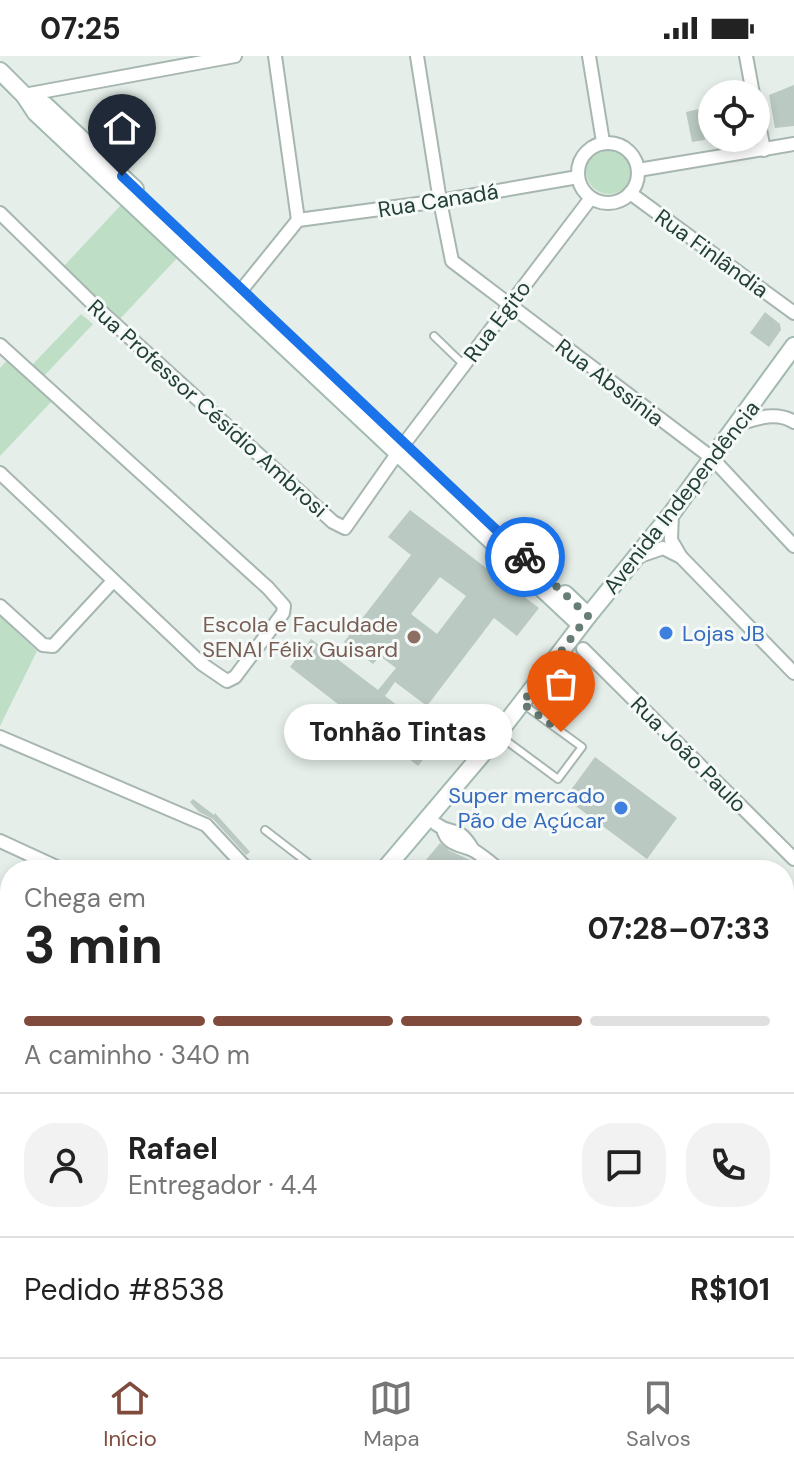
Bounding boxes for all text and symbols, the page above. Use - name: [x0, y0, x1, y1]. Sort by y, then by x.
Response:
- text: 07:25: [40, 9, 121, 48]
- map controls: [698, 80, 770, 152]
- button: locate: [698, 80, 770, 152]
- pin: [88, 94, 156, 176]
- icon: home: [100, 106, 144, 150]
- street label: Rua Canadá: [376, 177, 500, 224]
- street label: Rua Finlândia: [649, 202, 774, 304]
- street label: Rua Egito: [457, 275, 538, 368]
- street label: Rua Professor Césídio Ambrosi: [82, 293, 334, 524]
- street label: Rua Abssínia: [550, 332, 670, 433]
- street label: Avenida Independência: [597, 395, 766, 600]
- courier: [485, 517, 565, 597]
- icon: bike: [503, 535, 547, 579]
- place label: Escola e Faculdade SENAI Félix Guisard: [202, 610, 398, 664]
- place label: Lojas JB: [682, 619, 765, 648]
- marker: Lojas JB: [657, 624, 675, 642]
- marker: Escola e Faculdade SENAI Félix Guisard: [405, 628, 423, 646]
- pin: [527, 650, 595, 732]
- icon: bag: [539, 662, 583, 706]
- street label: Rua João Paulo: [624, 690, 753, 819]
- callout: Tonhão Tintas: [285, 704, 513, 760]
- text: Tonhão Tintas: [309, 715, 487, 749]
- place label: Super mercado Pão de Açúcar: [448, 781, 605, 835]
- marker: Super mercado Pão de Açúcar: [612, 799, 630, 817]
- text: Chega em: [24, 881, 146, 915]
- text: 07:28–07:33: [587, 909, 770, 948]
- text: 3 min: [24, 911, 163, 979]
- text: A caminho · 340 m: [24, 1038, 250, 1072]
- button: person: [24, 1123, 108, 1207]
- button: chat: [582, 1123, 666, 1207]
- button: phone: [686, 1123, 770, 1207]
- text: Rafael: [128, 1129, 218, 1168]
- text: Entregador · 4.4: [128, 1168, 317, 1202]
- text: Pedido #8538: [24, 1270, 225, 1309]
- text: R$101: [690, 1270, 770, 1309]
- tab: Início: [103, 1376, 157, 1453]
- tab: Mapa: [363, 1376, 420, 1453]
- tab: Salvos: [626, 1376, 691, 1453]

